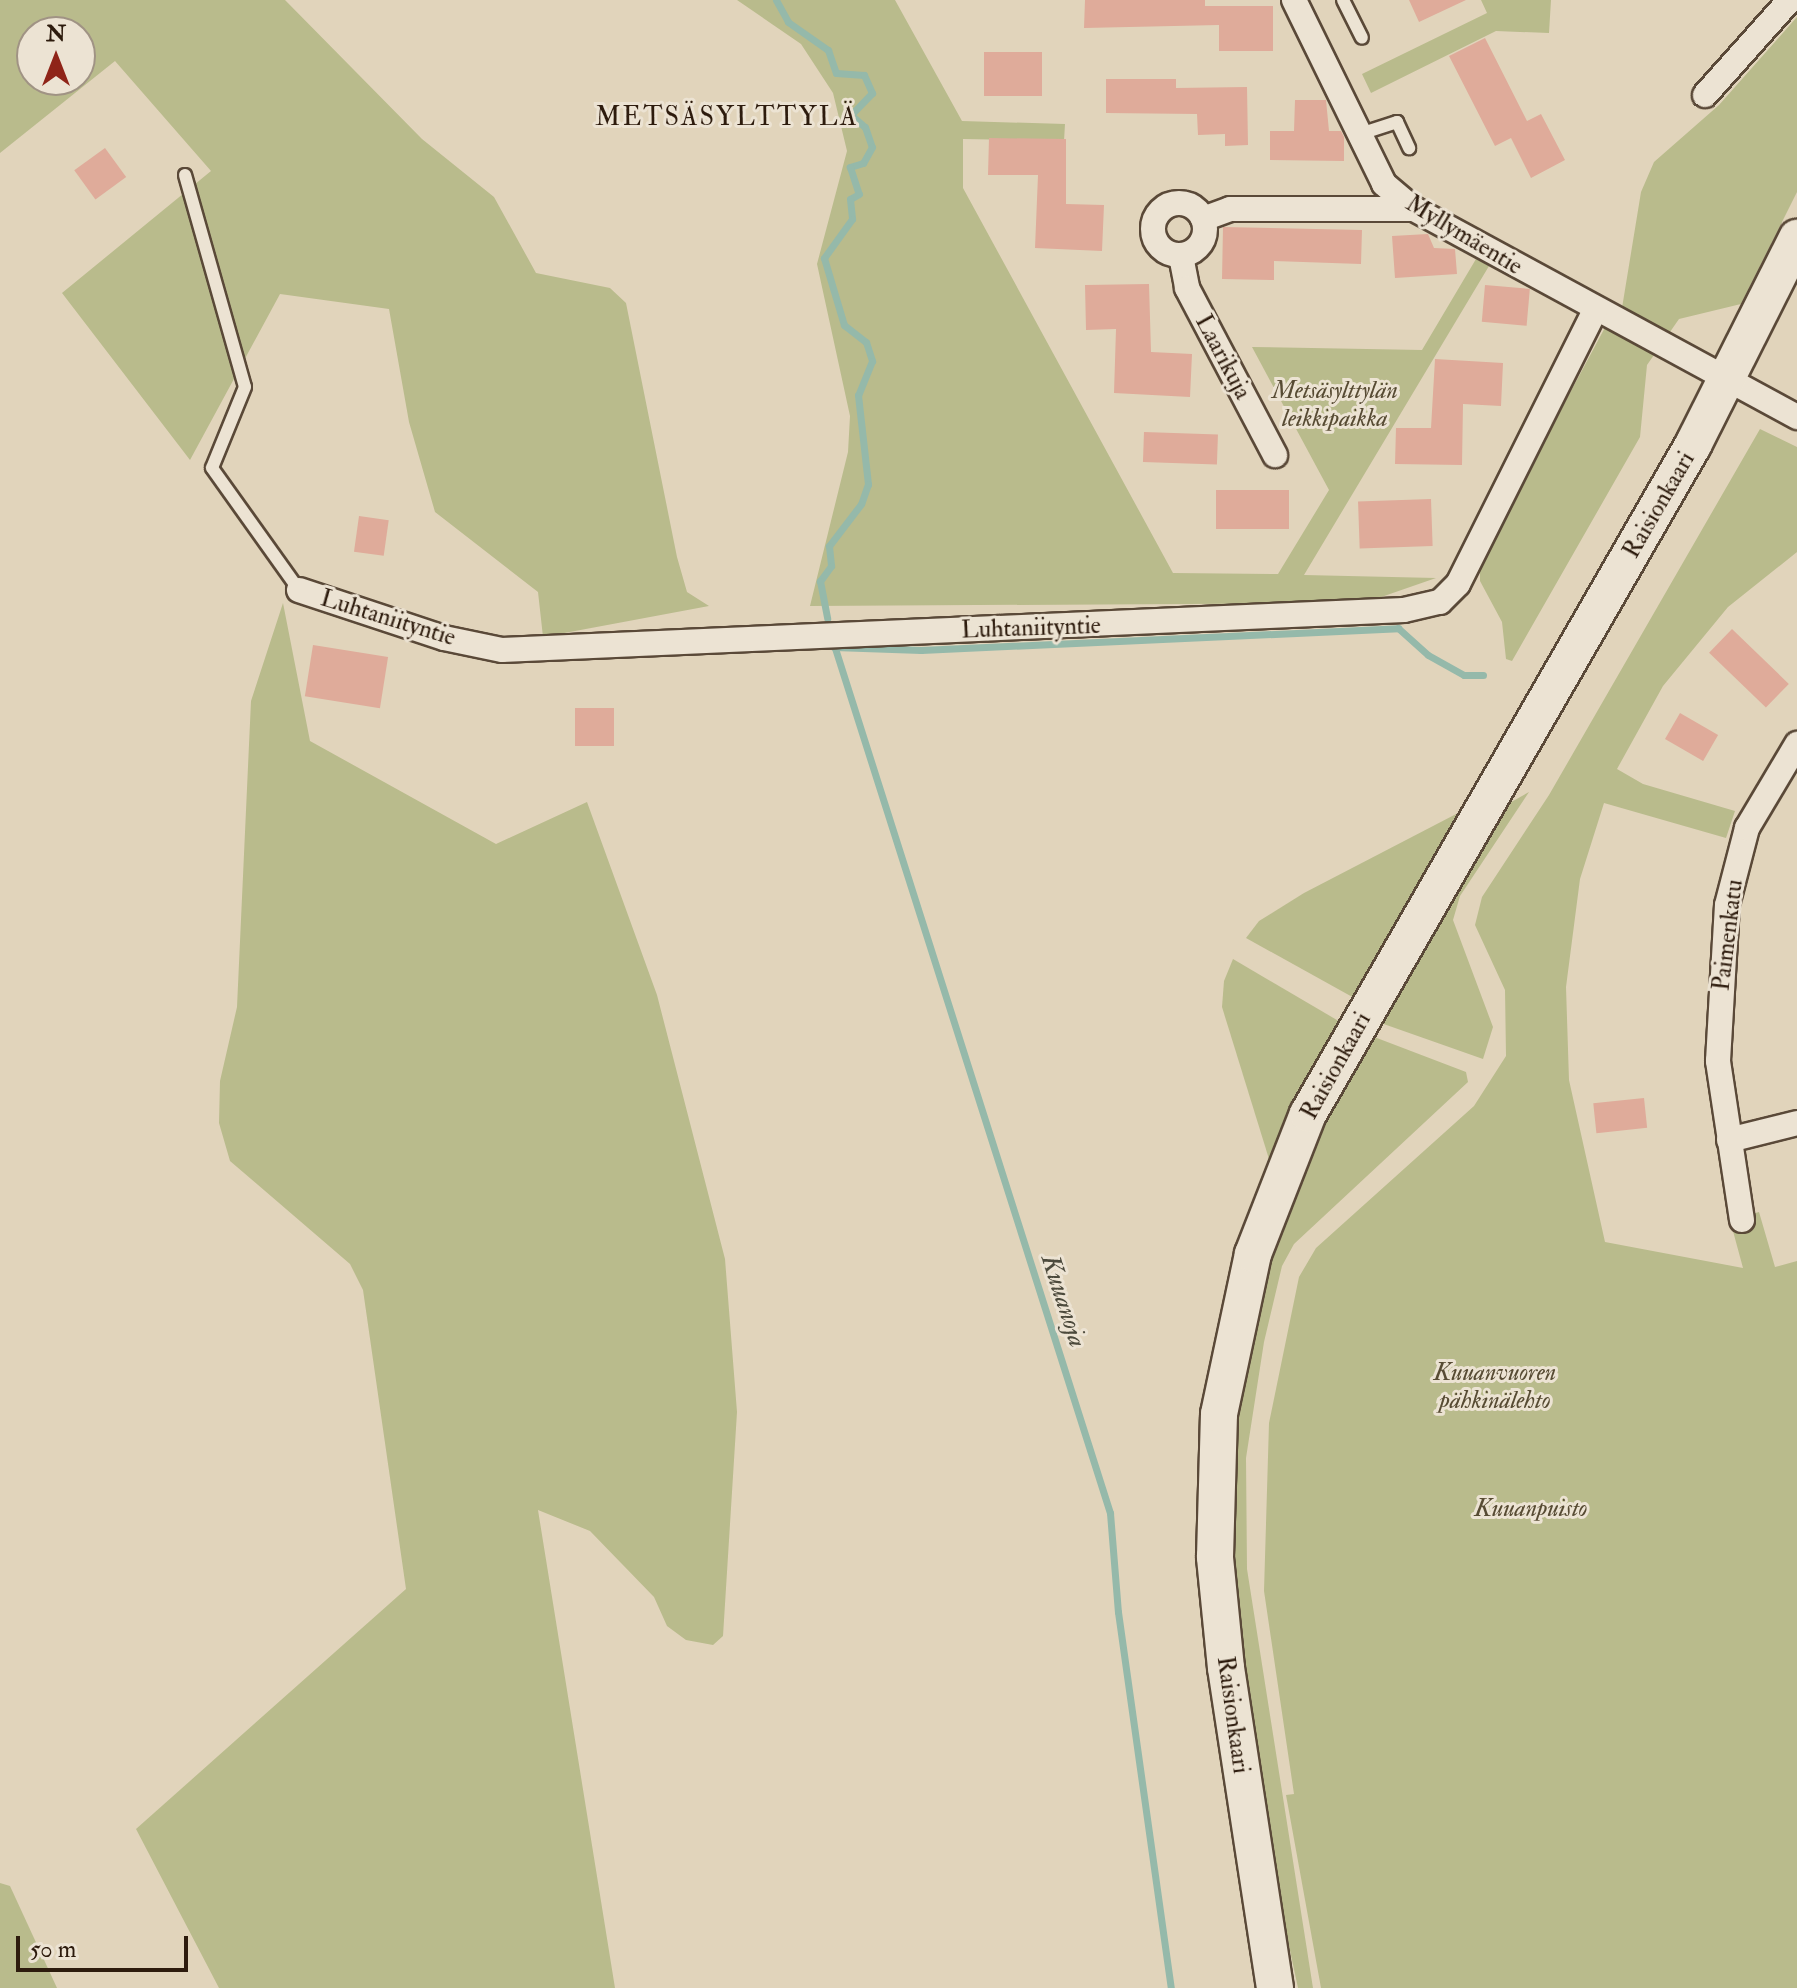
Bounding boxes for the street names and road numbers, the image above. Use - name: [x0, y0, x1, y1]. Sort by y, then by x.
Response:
- street label: Myllymäentie: [1401, 189, 1527, 281]
- street label: Laarikuja: [1189, 310, 1257, 404]
- street label: Raisionkaari: [1617, 447, 1701, 563]
- street label: Luhtaniityntie: [317, 584, 459, 652]
- street label: Luhtaniityntie: [961, 611, 1101, 645]
- street label: Paimenkatu: [1707, 878, 1749, 992]
- street label: Raisionkaari: [1295, 1007, 1377, 1125]
- street label: Raisionkaari: [1211, 1654, 1255, 1776]

